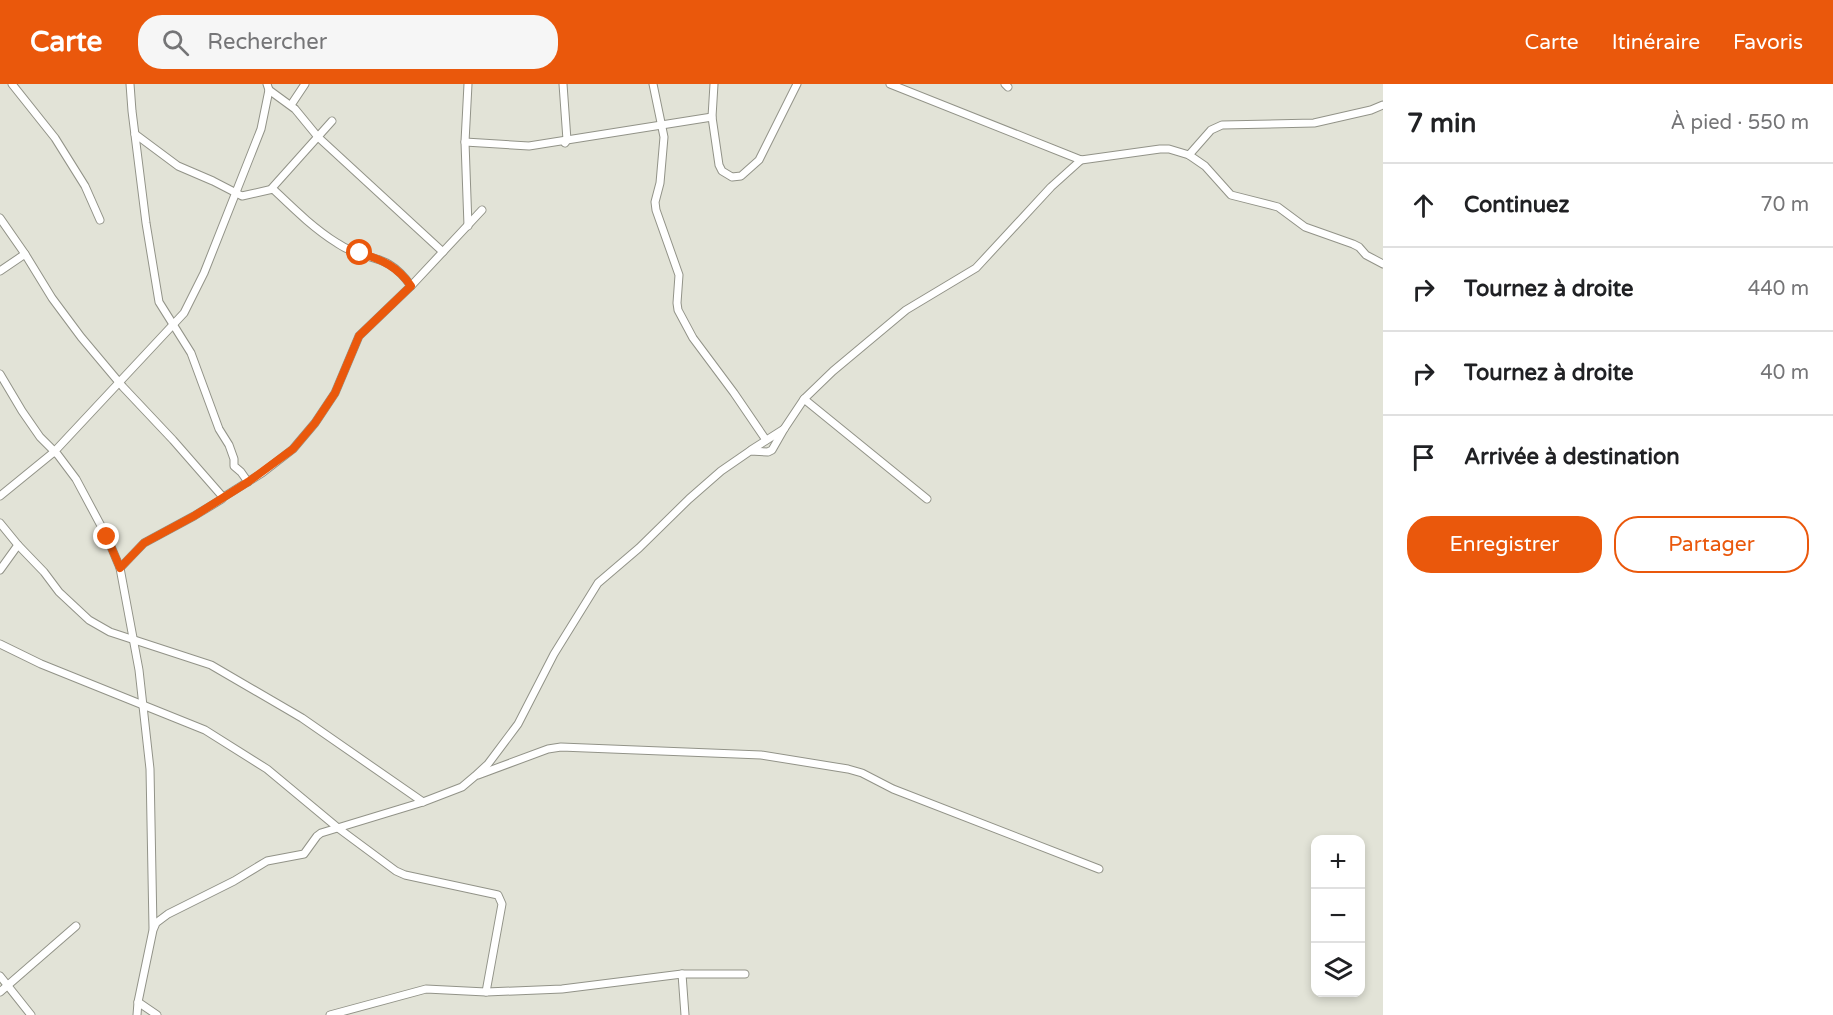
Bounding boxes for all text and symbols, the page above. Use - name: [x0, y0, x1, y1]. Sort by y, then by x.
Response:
- search box: [138, 15, 558, 69]
- text: Carte: [30, 25, 102, 59]
- icon: search: [159, 26, 192, 59]
- text: Rechercher: [207, 29, 327, 55]
- text: Carte: [1525, 30, 1579, 55]
- text: Itinéraire: [1612, 30, 1700, 55]
- text: Favoris: [1733, 30, 1803, 55]
- text: 7 min: [1407, 108, 1476, 139]
- text: À pied · 550 m: [1671, 111, 1809, 135]
- icon: ahead: [1407, 189, 1440, 222]
- text: Continuez: [1464, 192, 1569, 218]
- text: 70 m: [1760, 193, 1809, 217]
- route start: [346, 239, 372, 265]
- icon: right: [1407, 273, 1440, 306]
- text: Tournez à droite: [1464, 276, 1633, 302]
- text: 440 m: [1748, 277, 1809, 301]
- icon: right: [1407, 357, 1440, 390]
- text: Tournez à droite: [1464, 360, 1633, 386]
- text: 40 m: [1760, 361, 1809, 385]
- icon: arrive: [1407, 441, 1440, 474]
- text: Arrivée à destination: [1464, 444, 1680, 470]
- button: Enregistrer: [1407, 516, 1602, 573]
- button: Partager: [1614, 516, 1809, 573]
- route end: [93, 523, 119, 549]
- map controls: [1311, 835, 1365, 997]
- button: +: [1311, 835, 1365, 889]
- button: −: [1311, 889, 1365, 943]
- button: layers: [1311, 943, 1365, 997]

